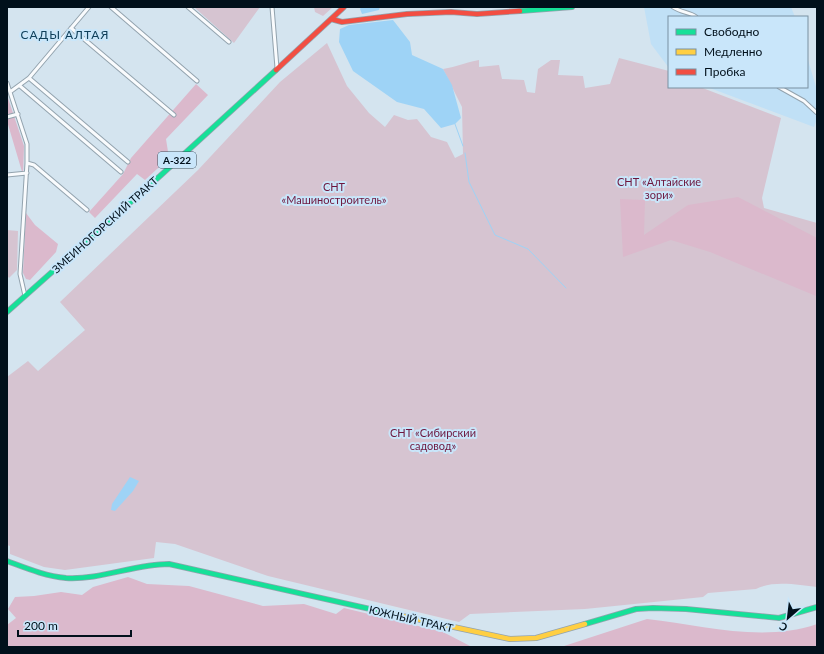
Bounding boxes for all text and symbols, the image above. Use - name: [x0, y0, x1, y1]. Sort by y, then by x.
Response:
- legend: [668, 16, 808, 88]
- text: Свободно: [704, 24, 760, 39]
- district label: САДЫ АЛТАЯ: [21, 27, 109, 42]
- text: Медленно: [704, 44, 763, 59]
- text: Пробка: [704, 64, 745, 79]
- road number: А-322: [158, 152, 196, 168]
- street label: ЗМЕИНОГОРСКИЙ ТРАКТ: [49, 173, 161, 276]
- park label: СНТ «Алтайские зори»: [617, 175, 701, 201]
- park label: СНТ «Машиностроитель»: [281, 180, 387, 206]
- park label: СНТ «Сибирский садовод»: [390, 426, 476, 452]
- north arrow: [768, 598, 808, 638]
- street label: ЮЖНЫЙ ТРАКТ: [368, 603, 455, 635]
- scale bar: [18, 612, 131, 638]
- text: 200 m: [24, 618, 58, 633]
- text: С: [776, 619, 789, 635]

